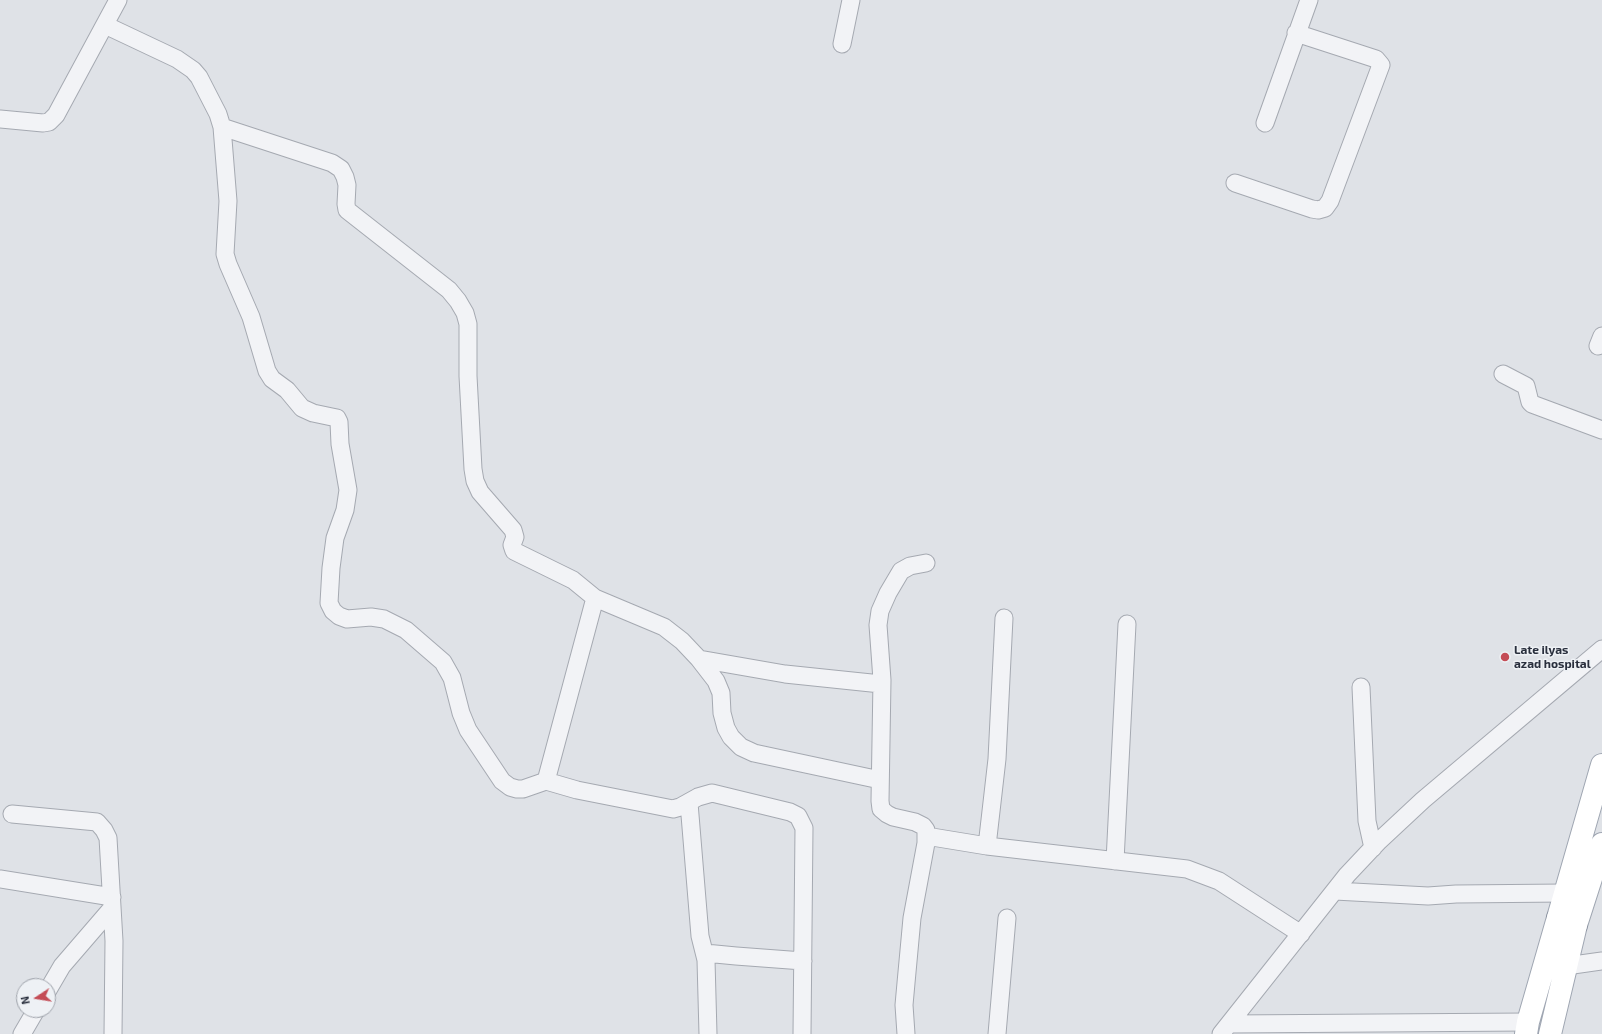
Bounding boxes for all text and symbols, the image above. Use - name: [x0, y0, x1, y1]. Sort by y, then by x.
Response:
- place label: Late ilyas azad hospital: [1514, 643, 1591, 671]
- marker: Late ilyas azad hospital: [1499, 651, 1511, 663]
- north arrow: [16, 978, 56, 1018]
- text: N: [18, 995, 32, 1006]

